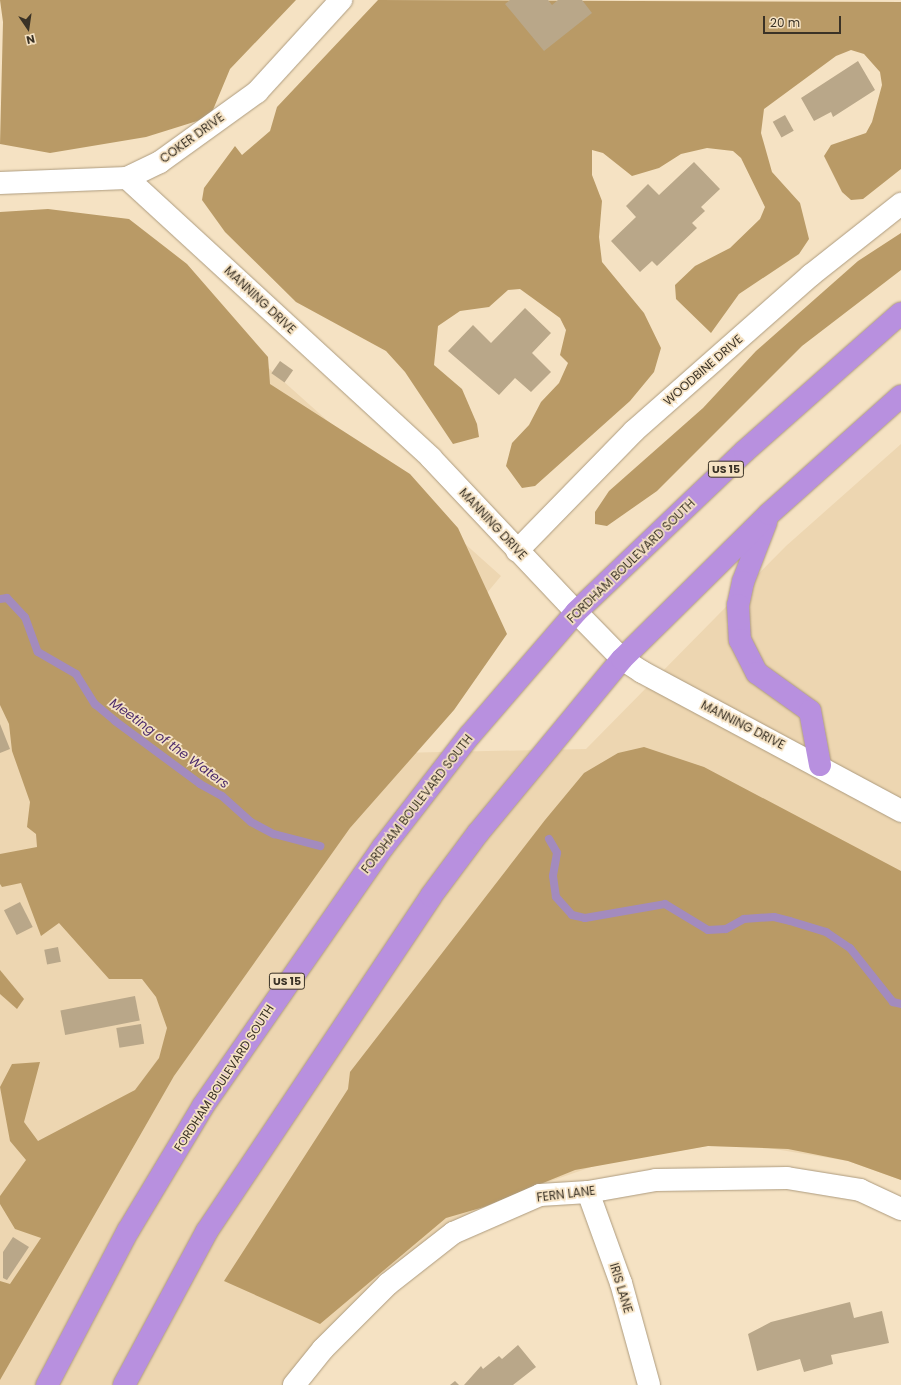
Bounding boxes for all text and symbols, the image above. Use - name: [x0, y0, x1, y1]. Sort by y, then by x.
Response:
- north arrow: [8, 8, 48, 48]
- scale bar: [765, 8, 843, 34]
- text: 20 m: [770, 14, 800, 31]
- text: N: [25, 31, 37, 48]
- street label: COKER DRIVE: [157, 110, 227, 166]
- street label: MANNING DRIVE: [221, 263, 299, 337]
- street label: WOODBINE DRIVE: [660, 332, 746, 408]
- road number: US 15: [707, 460, 745, 478]
- street label: MANNING DRIVE: [456, 485, 530, 563]
- street label: FORDHAM BOULEVARD SOUTH: [564, 496, 698, 626]
- water label: Meeting of the Waters: [106, 695, 232, 793]
- street label: MANNING DRIVE: [699, 698, 787, 752]
- street label: FORDHAM BOULEVARD SOUTH: [358, 732, 476, 876]
- road number: US 15: [268, 972, 306, 990]
- street label: FORDHAM BOULEVARD SOUTH: [171, 1002, 277, 1154]
- street label: FERN LANE: [536, 1183, 596, 1205]
- street label: IRIS LANE: [607, 1261, 635, 1315]

